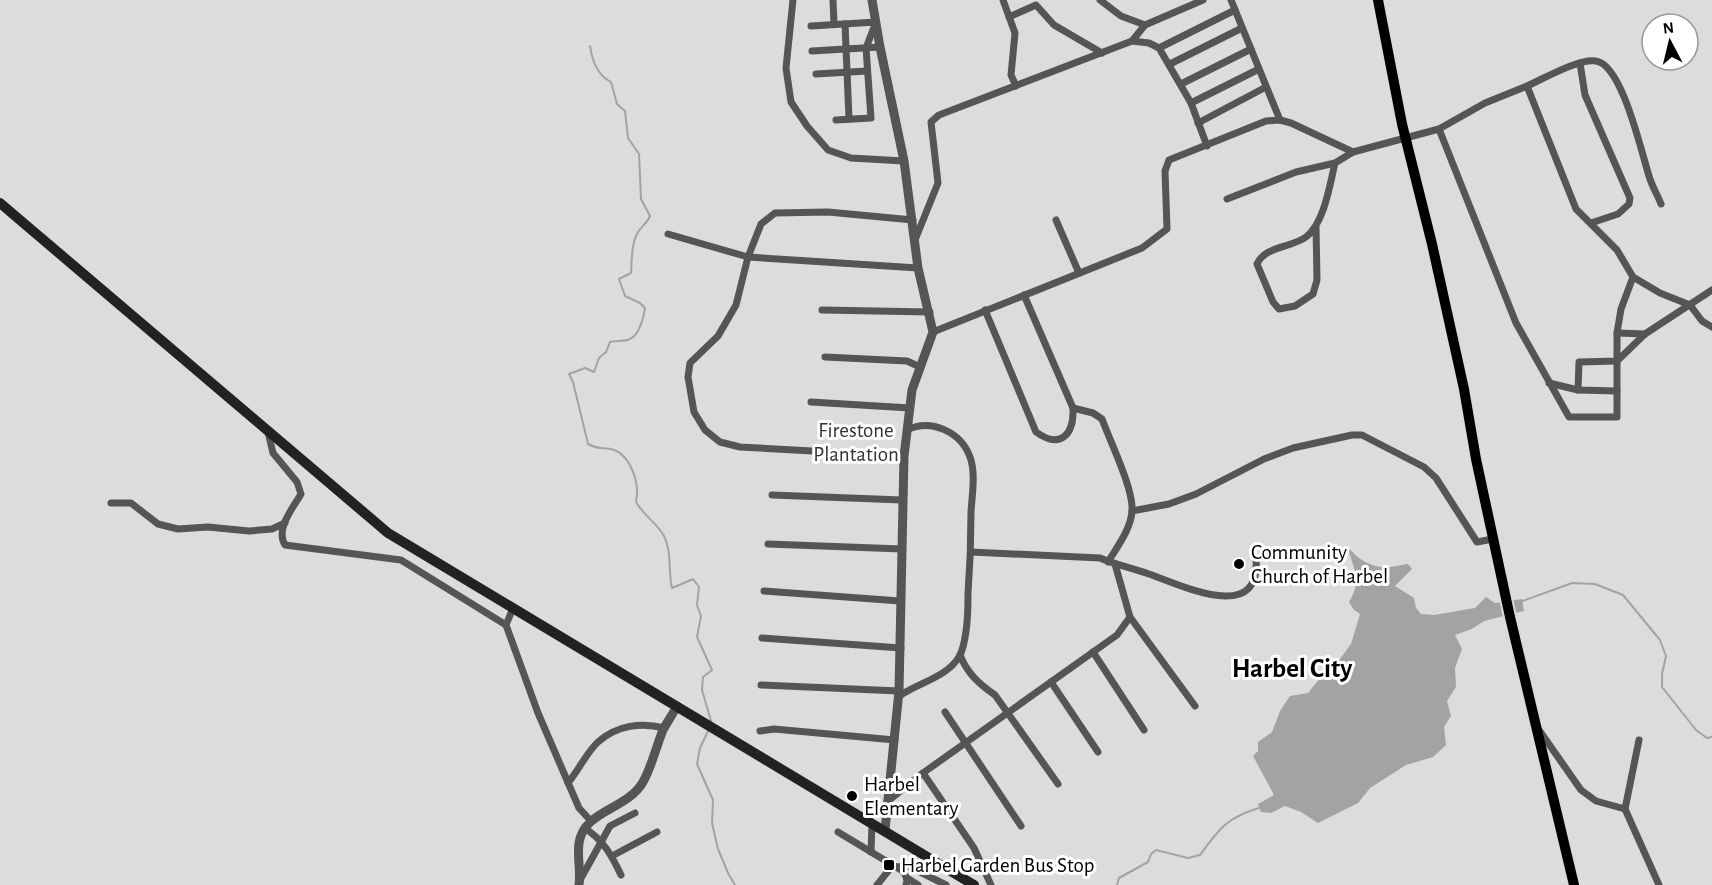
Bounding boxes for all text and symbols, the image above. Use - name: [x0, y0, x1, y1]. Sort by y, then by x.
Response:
- north arrow: [1640, 12, 1700, 72]
- text: N: [1662, 19, 1675, 37]
- park label: Firestone Plantation: [813, 420, 899, 465]
- place label: Community Church of Harbel: [1251, 542, 1388, 587]
- marker: Community Church of Harbel: [1232, 557, 1246, 571]
- district label: Harbel City: [1232, 655, 1353, 683]
- place label: Harbel Elementary: [864, 774, 959, 819]
- marker: Harbel Elementary: [845, 789, 859, 803]
- place label: Harbel Garden Bus Stop: [901, 855, 1094, 876]
- marker: Harbel Garden Bus Stop: [882, 858, 896, 872]

